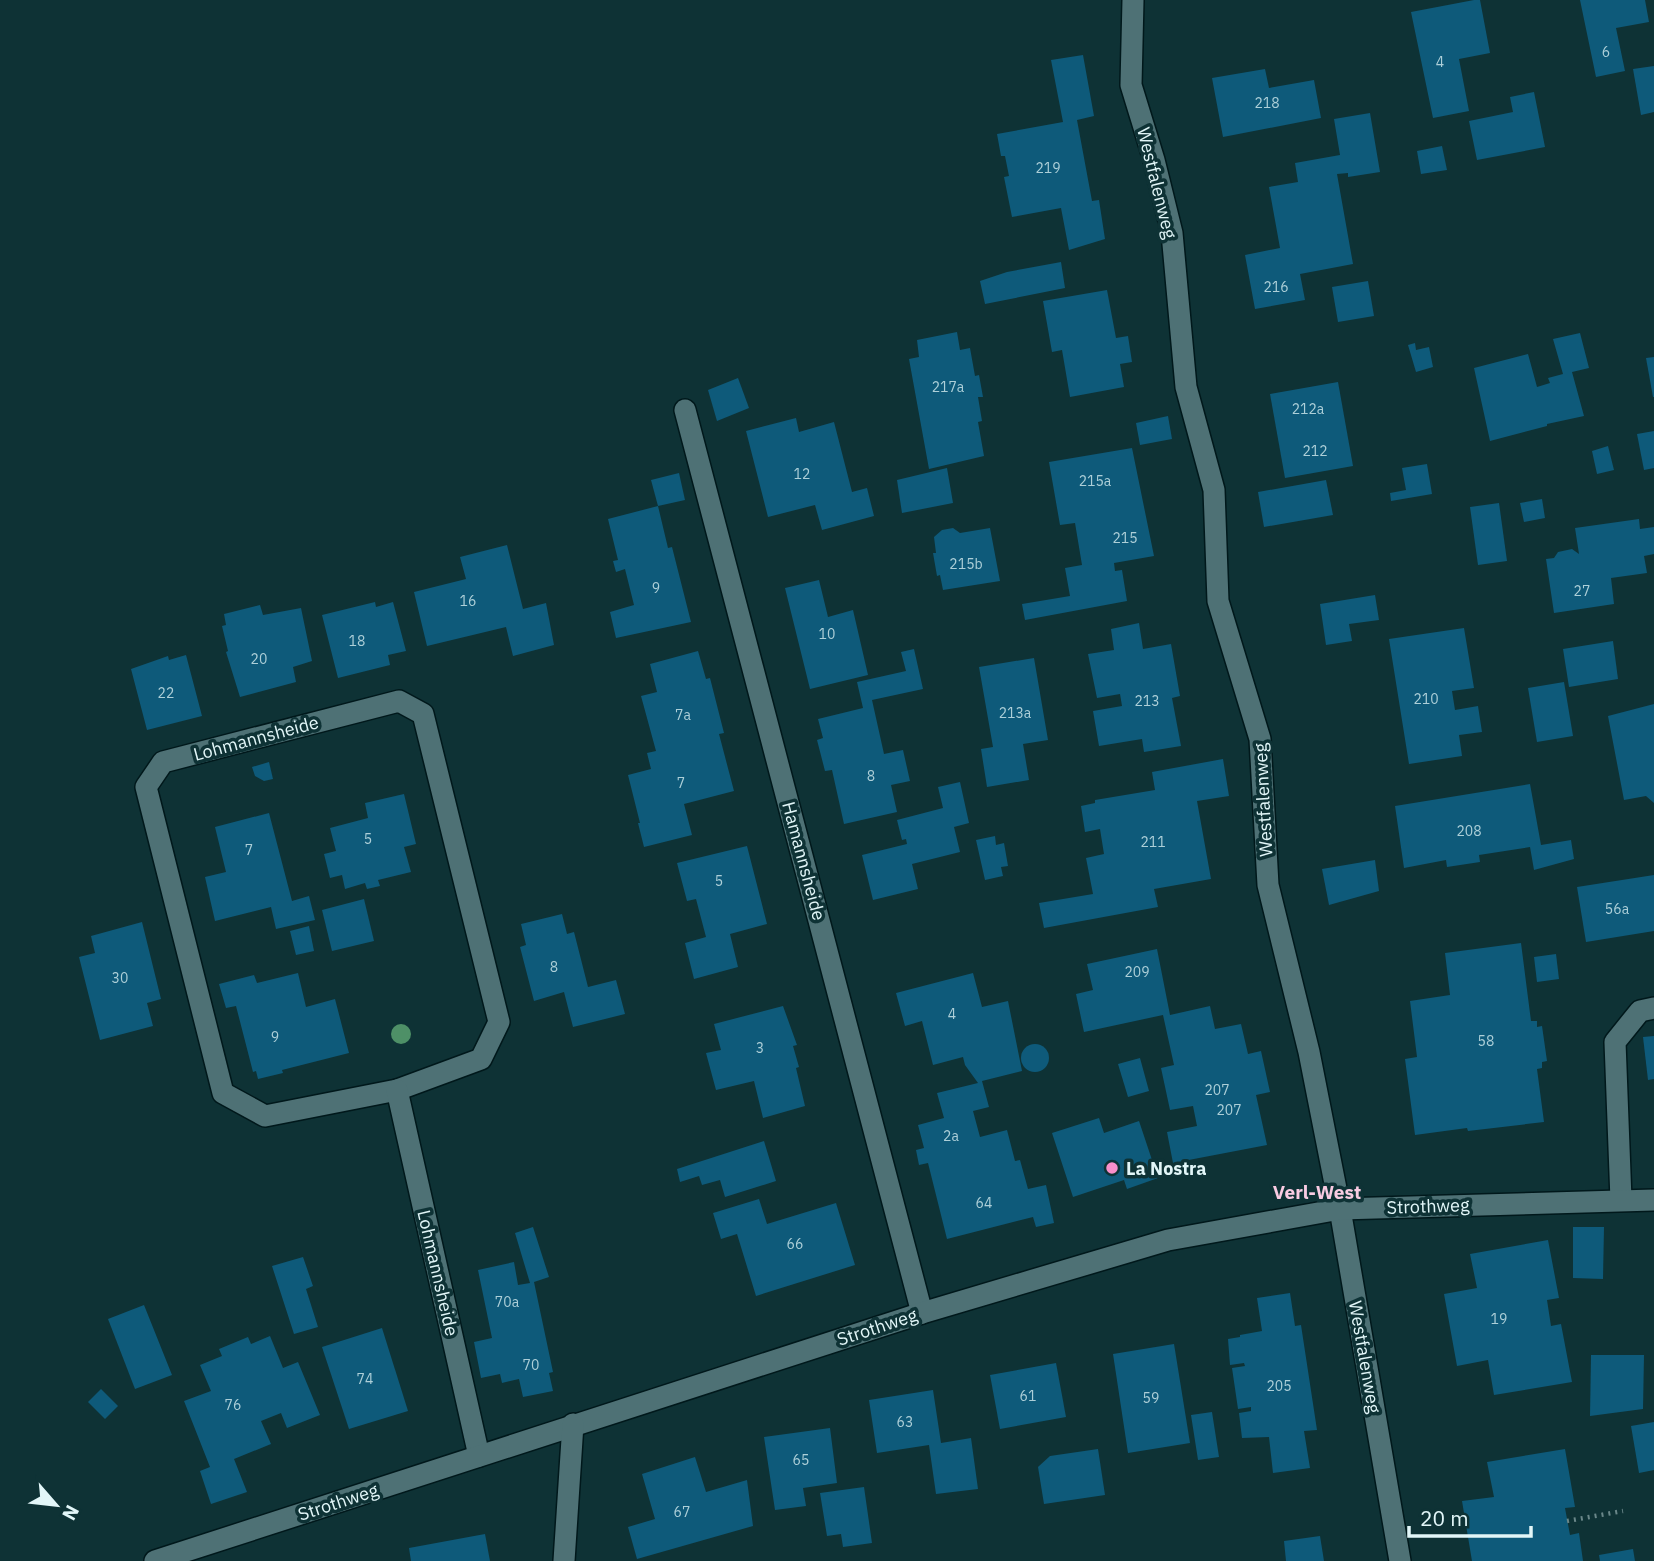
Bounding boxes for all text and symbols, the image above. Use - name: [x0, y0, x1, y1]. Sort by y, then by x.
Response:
- house number: 6: [1602, 43, 1610, 61]
- house number: 4: [1436, 53, 1444, 71]
- house number: 218: [1254, 94, 1280, 112]
- street label: Westfalenweg: [1132, 125, 1182, 242]
- house number: 219: [1035, 159, 1061, 177]
- house number: 216: [1263, 278, 1289, 296]
- house number: 217a: [932, 378, 965, 396]
- house number: 212a: [1292, 400, 1325, 418]
- house number: 212: [1302, 442, 1328, 460]
- house number: 12: [794, 465, 810, 483]
- house number: 215a: [1079, 472, 1112, 490]
- house number: 215: [1112, 529, 1138, 547]
- house number: 215b: [949, 555, 983, 573]
- house number: 9: [652, 579, 660, 597]
- house number: 27: [1574, 582, 1590, 600]
- house number: 16: [460, 592, 476, 610]
- house number: 10: [819, 625, 835, 643]
- house number: 18: [349, 632, 365, 650]
- house number: 20: [251, 650, 267, 668]
- house number: 22: [158, 684, 174, 702]
- house number: 210: [1413, 690, 1439, 708]
- house number: 213: [1134, 692, 1160, 710]
- house number: 213a: [999, 704, 1032, 722]
- house number: 7a: [675, 706, 691, 724]
- street label: Lohmannsheide: [191, 710, 321, 766]
- street label: Westfalenweg: [1249, 742, 1277, 857]
- house number: 8: [867, 767, 875, 785]
- house number: 7: [677, 774, 685, 792]
- street label: Hamannsheide: [777, 799, 831, 923]
- house number: 208: [1456, 822, 1482, 840]
- house number: 5: [364, 830, 372, 848]
- house number: 211: [1140, 833, 1166, 851]
- house number: 7: [245, 841, 253, 859]
- house number: 5: [715, 872, 723, 890]
- house number: 56a: [1605, 900, 1630, 918]
- house number: 8: [550, 958, 558, 976]
- house number: 209: [1124, 963, 1150, 981]
- house number: 30: [112, 969, 128, 987]
- house number: 4: [948, 1005, 956, 1023]
- house number: 9: [271, 1028, 279, 1046]
- house number: 58: [1478, 1032, 1494, 1050]
- house number: 3: [756, 1039, 764, 1057]
- house number: 207: [1204, 1081, 1230, 1099]
- house number: 207: [1216, 1101, 1242, 1119]
- house number: 2a: [943, 1127, 959, 1145]
- place label: La Nostra: [1126, 1157, 1206, 1180]
- marker: La Nostra: [1104, 1160, 1120, 1176]
- district label: Verl-West: [1273, 1180, 1361, 1204]
- street label: Strothweg: [1386, 1193, 1470, 1219]
- house number: 64: [976, 1194, 992, 1212]
- street label: Lohmannsheide: [412, 1208, 464, 1338]
- house number: 66: [787, 1235, 803, 1253]
- house number: 70a: [495, 1293, 520, 1311]
- street label: Westfalenweg: [1344, 1299, 1386, 1416]
- street label: Strothweg: [834, 1303, 920, 1351]
- house number: 19: [1491, 1310, 1507, 1328]
- house number: 70: [523, 1356, 539, 1374]
- house number: 74: [357, 1370, 373, 1388]
- house number: 205: [1266, 1377, 1292, 1395]
- house number: 61: [1020, 1387, 1036, 1405]
- house number: 59: [1143, 1389, 1159, 1407]
- house number: 76: [225, 1396, 241, 1414]
- house number: 63: [897, 1413, 913, 1431]
- house number: 65: [793, 1451, 809, 1469]
- north arrow: [21, 1470, 91, 1540]
- street label: Strothweg: [295, 1478, 381, 1526]
- scale bar: [1409, 1494, 1532, 1538]
- text: N: [57, 1501, 85, 1525]
- house number: 67: [674, 1503, 690, 1521]
- text: 20 m: [1420, 1504, 1469, 1532]

